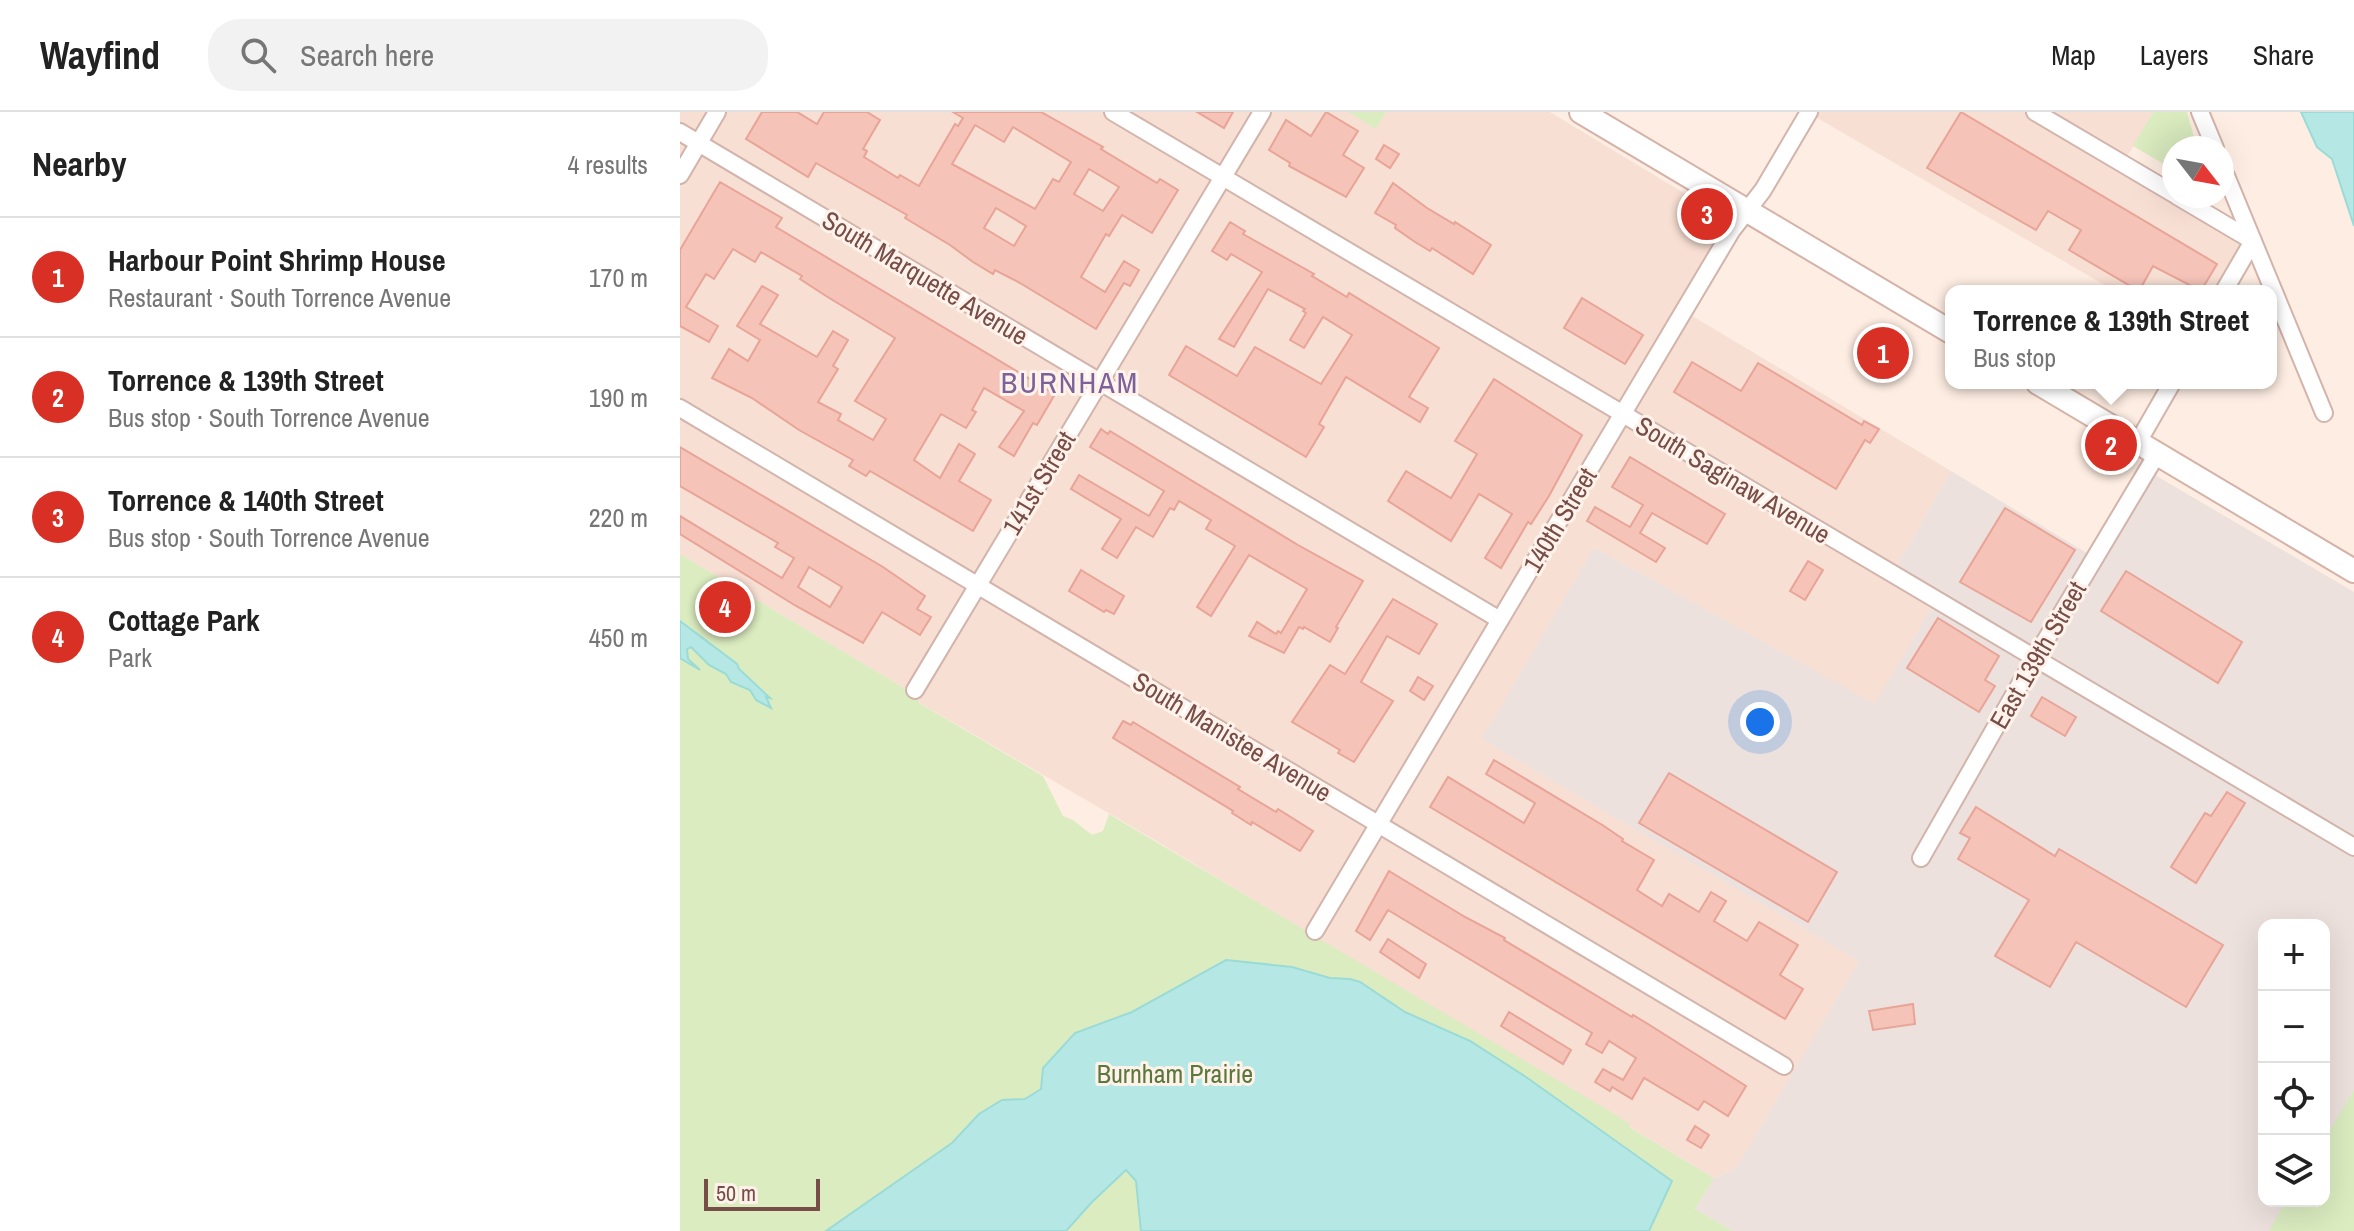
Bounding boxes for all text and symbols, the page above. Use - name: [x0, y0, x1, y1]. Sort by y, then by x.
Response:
- search box: [208, 19, 768, 91]
- text: Wayfind: [40, 30, 160, 81]
- icon: search: [236, 33, 280, 77]
- text: Search here: [300, 35, 434, 75]
- text: Map: [2051, 36, 2096, 74]
- text: Layers: [2140, 36, 2209, 74]
- text: Share: [2253, 36, 2314, 74]
- north arrow: [2162, 136, 2234, 208]
- text: Nearby: [32, 141, 127, 187]
- text: 4 results: [567, 147, 648, 182]
- pin: 3: [1681, 184, 1733, 244]
- street label: South Marquette Avenue: [816, 202, 1035, 353]
- text: Harbour Point Shrimp House: [108, 240, 446, 280]
- text: 1: [52, 260, 64, 295]
- text: 170 m: [589, 260, 648, 295]
- text: Restaurant · South Torrence Avenue: [108, 280, 451, 315]
- popup: [1945, 285, 2277, 389]
- text: Torrence & 139th Street: [1973, 300, 2249, 340]
- pin: 1: [1857, 323, 1909, 383]
- text: Bus stop: [1973, 340, 2056, 375]
- text: Torrence & 139th Street: [108, 360, 384, 400]
- district label: BURNHAM: [1001, 362, 1139, 402]
- text: 2: [52, 380, 64, 415]
- text: 190 m: [589, 380, 648, 415]
- text: Bus stop · South Torrence Avenue: [108, 400, 430, 435]
- street label: South Saginaw Avenue: [1629, 408, 1837, 552]
- pin: 2: [2085, 415, 2137, 475]
- street label: 141st Street: [994, 424, 1083, 541]
- street label: 140th Street: [1515, 461, 1605, 579]
- text: Torrence & 140th Street: [108, 480, 384, 520]
- text: 3: [52, 500, 64, 535]
- text: 220 m: [589, 500, 648, 535]
- text: Bus stop · South Torrence Avenue: [108, 520, 430, 555]
- street label: East 139th Street: [1981, 575, 2094, 735]
- pin: 4: [699, 577, 751, 637]
- text: Cottage Park: [108, 600, 260, 640]
- text: 4: [52, 620, 64, 655]
- text: 450 m: [589, 620, 648, 655]
- text: Park: [108, 640, 152, 675]
- street label: South Manistee Avenue: [1126, 663, 1338, 810]
- your location: [1740, 702, 1780, 742]
- map controls: [2258, 919, 2330, 1207]
- button: +: [2258, 919, 2330, 991]
- button: −: [2258, 991, 2330, 1063]
- park label: Burnham Prairie: [1097, 1056, 1253, 1091]
- button: locate: [2258, 1063, 2330, 1135]
- button: layers: [2258, 1135, 2330, 1207]
- scale bar: [704, 1175, 820, 1211]
- text: 50 m: [716, 1178, 756, 1208]

